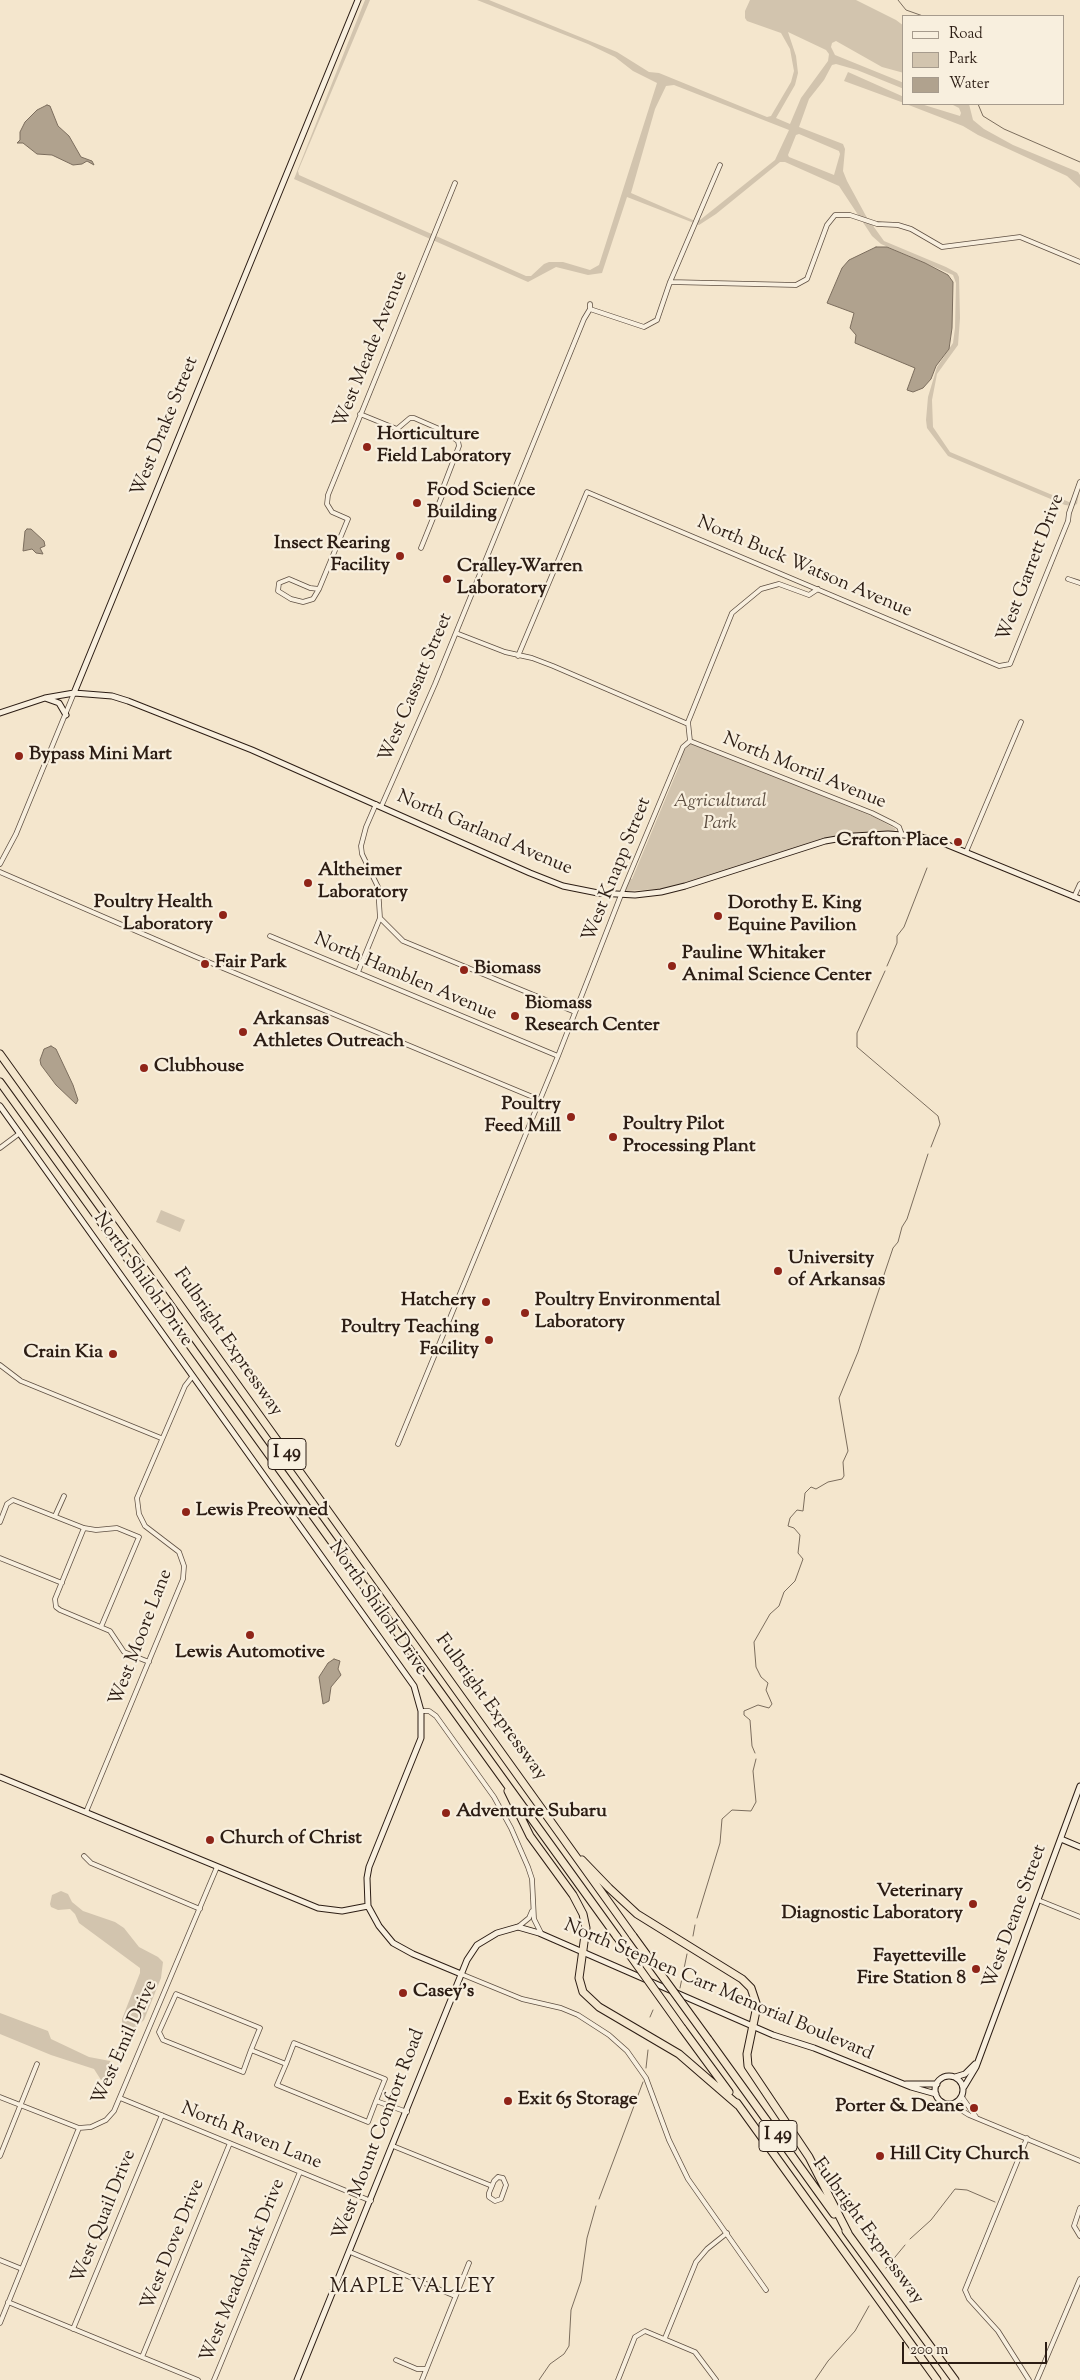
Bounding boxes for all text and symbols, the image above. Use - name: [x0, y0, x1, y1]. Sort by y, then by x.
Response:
- legend: [902, 15, 1065, 105]
- text: Road: [949, 24, 983, 45]
- text: Park: [949, 49, 978, 70]
- text: Water: [949, 74, 989, 95]
- street label: West Meade Avenue: [330, 268, 414, 432]
- street label: West Drake Street: [128, 354, 204, 500]
- place label: Horticulture Field Laboratory: [377, 425, 511, 469]
- marker: Horticulture Field Laboratory: [361, 441, 373, 453]
- place label: Food Science Building: [427, 481, 535, 525]
- street label: West Garrett Drive: [993, 491, 1071, 645]
- marker: Food Science Building: [411, 497, 423, 509]
- street label: North Buck Watson Avenue: [693, 512, 915, 624]
- place label: Insect Rearing Facility: [274, 534, 390, 578]
- marker: Insect Rearing Facility: [394, 550, 406, 562]
- place label: Cralley-Warren Laboratory: [457, 557, 583, 601]
- marker: Cralley-Warren Laboratory: [441, 573, 453, 585]
- street label: West Cassatt Street: [375, 610, 459, 766]
- street label: North Morril Avenue: [719, 729, 889, 815]
- place label: Bypass Mini Mart: [29, 745, 172, 767]
- marker: Bypass Mini Mart: [13, 750, 25, 762]
- street label: North Garland Avenue: [393, 787, 575, 881]
- park label: Agricultural Park: [673, 792, 767, 836]
- street label: West Knapp Street: [579, 794, 657, 946]
- place label: Crafton Place: [836, 831, 948, 853]
- marker: Crafton Place: [952, 836, 964, 848]
- place label: Altheimer Laboratory: [318, 861, 408, 905]
- marker: Altheimer Laboratory: [302, 877, 314, 889]
- place label: Poultry Health Laboratory: [94, 893, 213, 937]
- place label: Dorothy E. King Equine Pavilion: [728, 894, 862, 938]
- marker: Poultry Health Laboratory: [217, 909, 229, 921]
- marker: Dorothy E. King Equine Pavilion: [712, 910, 724, 922]
- street label: North Hamblen Avenue: [310, 929, 500, 1027]
- place label: Pauline Whitaker Animal Science Center: [682, 944, 872, 988]
- place label: Fair Park: [215, 953, 287, 975]
- marker: Fair Park: [199, 958, 211, 970]
- place label: Biomass: [474, 959, 541, 981]
- marker: Pauline Whitaker Animal Science Center: [666, 960, 678, 972]
- marker: Biomass: [458, 964, 470, 976]
- place label: Biomass Research Center: [525, 994, 660, 1038]
- place label: Arkansas Athletes Outreach: [253, 1010, 404, 1054]
- marker: Biomass Research Center: [509, 1010, 521, 1022]
- marker: Arkansas Athletes Outreach: [237, 1026, 249, 1038]
- place label: Clubhouse: [154, 1057, 244, 1079]
- marker: Clubhouse: [138, 1062, 150, 1074]
- place label: Poultry Feed Mill: [485, 1095, 561, 1139]
- marker: Poultry Feed Mill: [565, 1111, 577, 1123]
- place label: Poultry Pilot Processing Plant: [623, 1115, 755, 1159]
- marker: Poultry Pilot Processing Plant: [607, 1131, 619, 1143]
- street label: North Shiloh Drive: [87, 1209, 197, 1351]
- place label: University of Arkansas: [788, 1249, 885, 1293]
- street label: Fulbright Expressway: [167, 1265, 287, 1421]
- marker: University of Arkansas: [772, 1265, 784, 1277]
- place label: Hatchery: [401, 1291, 476, 1313]
- place label: Poultry Environmental Laboratory: [535, 1291, 721, 1335]
- marker: Hatchery: [480, 1296, 492, 1308]
- marker: Poultry Environmental Laboratory: [519, 1307, 531, 1319]
- place label: Poultry Teaching Facility: [341, 1318, 479, 1362]
- marker: Poultry Teaching Facility: [483, 1334, 495, 1346]
- place label: Crain Kia: [23, 1343, 103, 1365]
- marker: Crain Kia: [107, 1348, 119, 1360]
- road number: I 49: [268, 1438, 306, 1470]
- place label: Lewis Preowned: [196, 1501, 328, 1523]
- marker: Lewis Preowned: [180, 1506, 192, 1518]
- street label: North Shiloh Drive: [322, 1538, 432, 1680]
- street label: West Moore Lane: [106, 1567, 178, 1709]
- marker: Lewis Automotive: [244, 1629, 256, 1641]
- street label: Fulbright Expressway: [429, 1630, 551, 1786]
- place label: Lewis Automotive: [175, 1643, 325, 1665]
- place label: Adventure Subaru: [456, 1802, 607, 1824]
- marker: Adventure Subaru: [440, 1807, 452, 1819]
- place label: Church of Christ: [220, 1829, 362, 1851]
- marker: Church of Christ: [204, 1834, 216, 1846]
- street label: West Deane Street: [979, 1842, 1053, 1992]
- place label: Veterinary Diagnostic Laboratory: [781, 1882, 963, 1926]
- marker: Veterinary Diagnostic Laboratory: [967, 1898, 979, 1910]
- street label: North Stephen Carr Memorial Boulevard: [560, 1915, 876, 2067]
- place label: Fayetteville Fire Station 8: [857, 1947, 966, 1991]
- marker: Fayetteville Fire Station 8: [970, 1963, 982, 1975]
- street label: West Emil Drive: [88, 1977, 164, 2109]
- place label: Casey's: [413, 1982, 474, 2004]
- marker: Casey's: [397, 1987, 409, 1999]
- street label: West Mount Comfort Road: [329, 2026, 431, 2244]
- place label: Exit 65 Storage: [518, 2090, 638, 2112]
- marker: Exit 65 Storage: [502, 2095, 514, 2107]
- place label: Porter & Deane: [835, 2097, 964, 2119]
- street label: North Raven Lane: [177, 2098, 325, 2176]
- marker: Porter & Deane: [968, 2102, 980, 2114]
- road number: I 49: [759, 2120, 797, 2152]
- place label: Hill City Church: [890, 2145, 1029, 2167]
- street label: West Quail Drive: [68, 2147, 142, 2287]
- marker: Hill City Church: [874, 2150, 886, 2162]
- street label: Fulbright Expressway: [806, 2154, 928, 2310]
- street label: West Dove Drive: [137, 2176, 211, 2314]
- street label: West Meadowlark Drive: [197, 2176, 291, 2366]
- district label: MAPLE VALLEY: [328, 2277, 498, 2301]
- scale bar: [905, 2332, 1050, 2364]
- text: 200 m: [910, 2340, 949, 2361]

